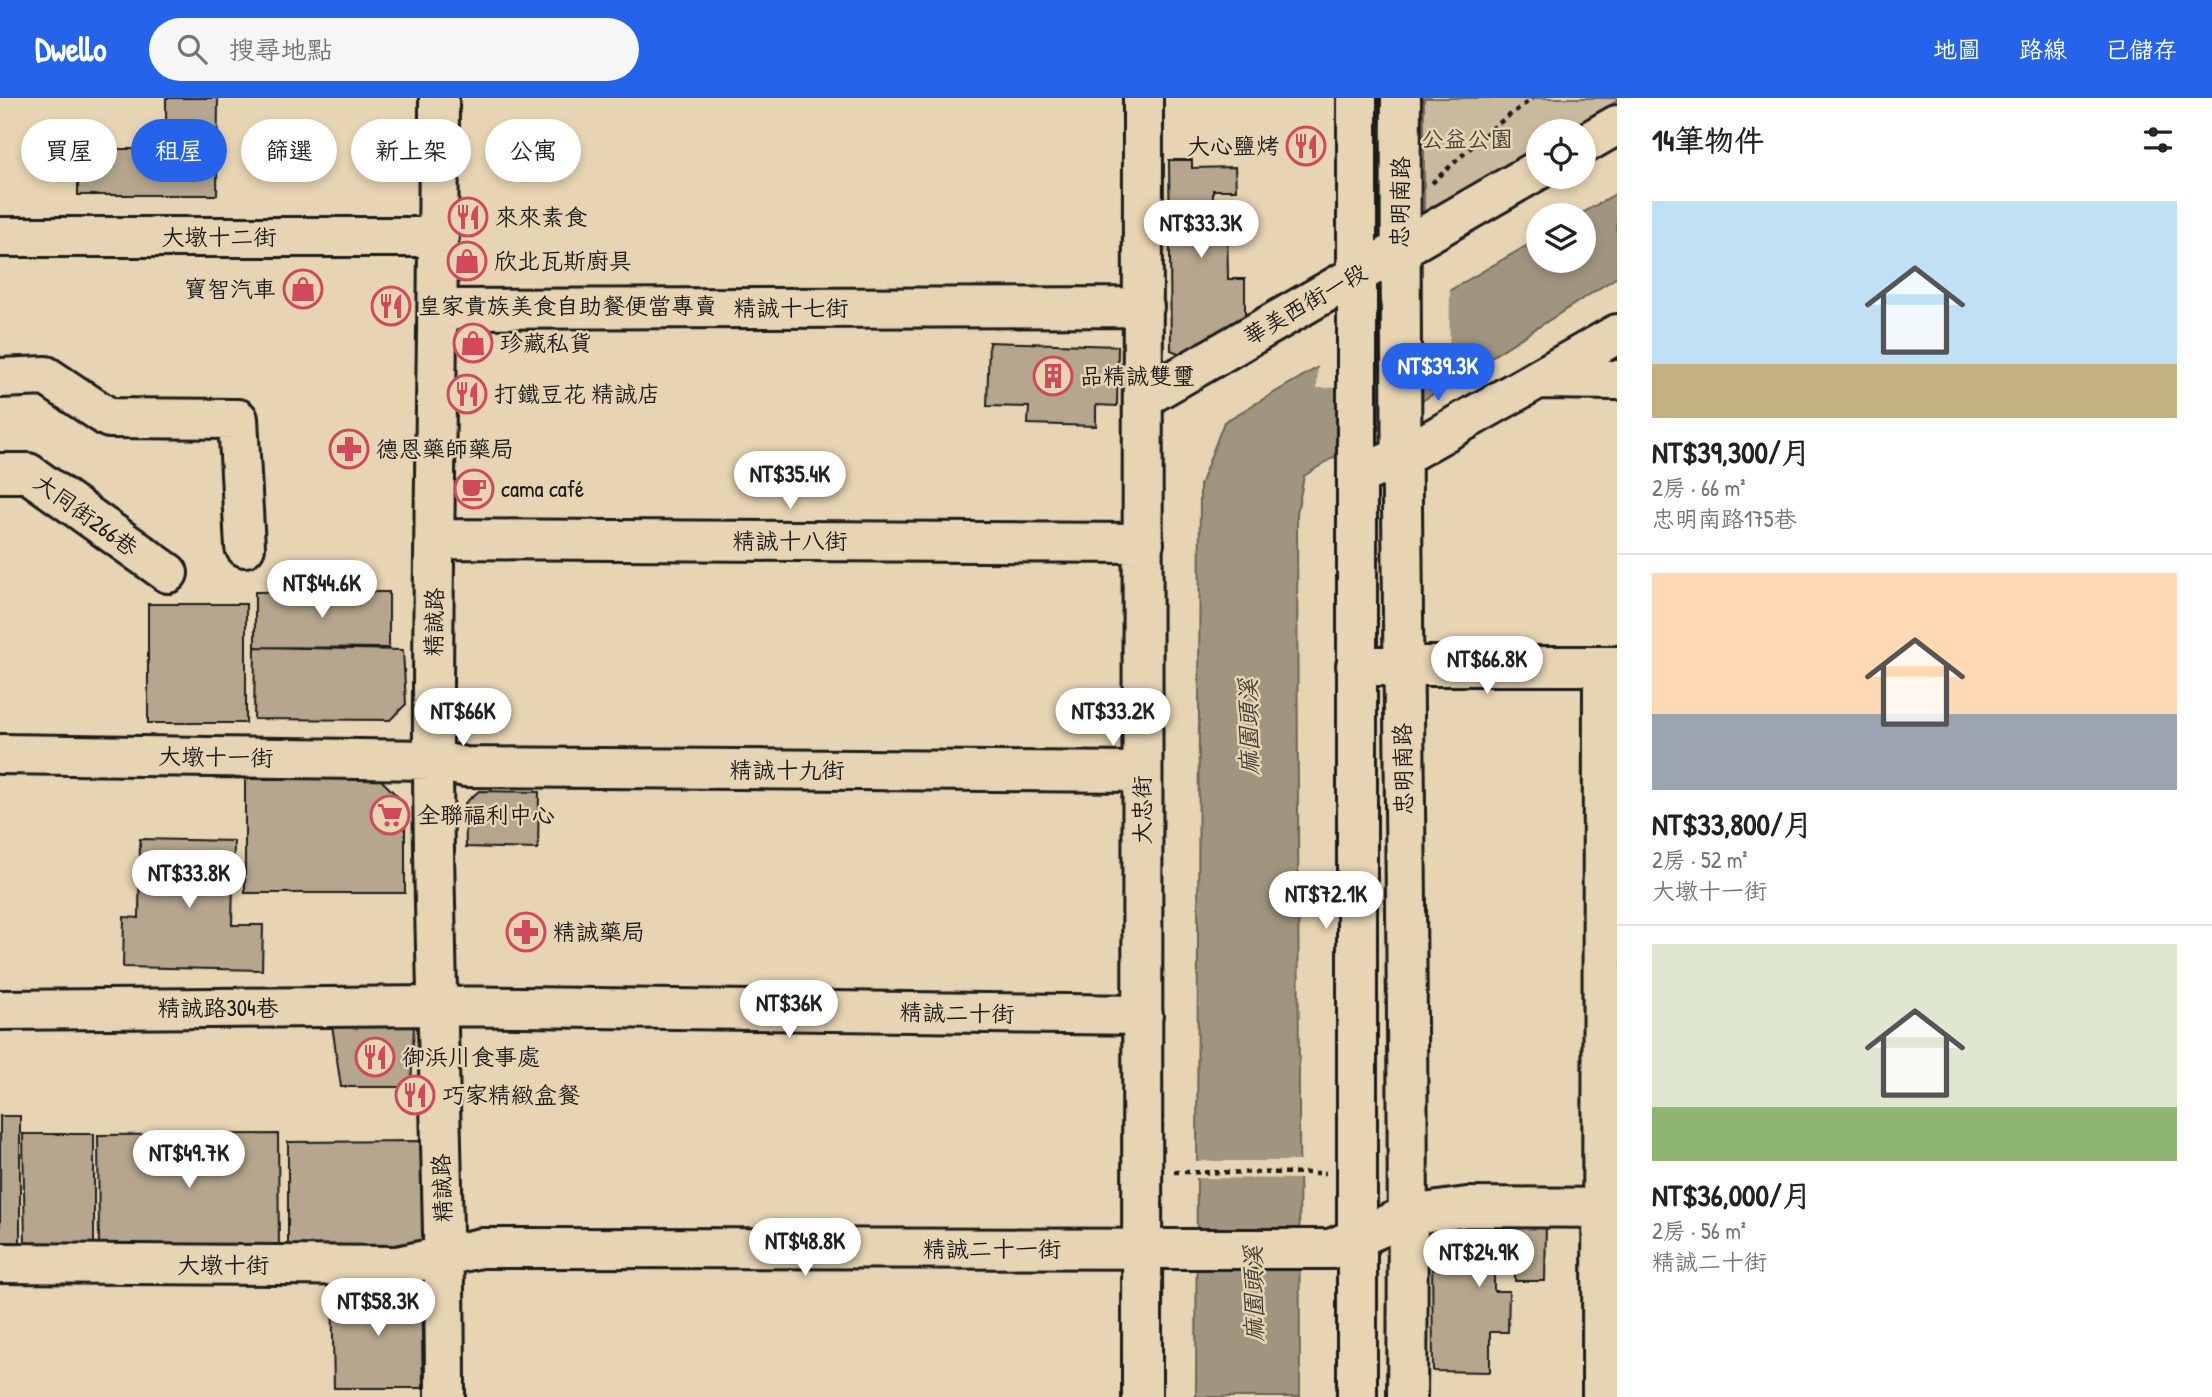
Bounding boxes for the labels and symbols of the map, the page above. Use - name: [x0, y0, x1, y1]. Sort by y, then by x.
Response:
- park label: 公益公園: [1421, 123, 1513, 154]
- restaurant icon: 大心鹽烤: [1285, 125, 1327, 167]
- place label: 大心鹽烤: [1187, 130, 1279, 161]
- street label: 忠明南路: [1383, 156, 1416, 248]
- restaurant icon: 來來素食: [447, 196, 489, 238]
- pin: NT$33.3K: [1129, 200, 1273, 260]
- place label: 來來素食: [495, 201, 587, 232]
- street label: 大墩十二街: [162, 221, 277, 252]
- shop icon: 欣北瓦斯廚具: [446, 240, 488, 282]
- place label: 欣北瓦斯廚具: [494, 245, 632, 276]
- street label: 華美西街一段: [1237, 256, 1372, 351]
- shop icon: 寶智汽車: [282, 268, 324, 310]
- place label: 寶智汽車: [184, 273, 276, 304]
- restaurant icon: 皇家貴族美食自助餐便當專賣: [370, 285, 412, 327]
- place label: 皇家貴族美食自助餐便當專賣: [418, 290, 717, 321]
- street label: 精誠十七街: [734, 292, 849, 323]
- shop icon: 珍藏私貨: [452, 322, 494, 364]
- place label: 珍藏私貨: [500, 327, 592, 358]
- pin: NT$39.3K: [1366, 344, 1510, 403]
- building icon: 品精誠雙璽: [1032, 355, 1074, 397]
- place label: 品精誠雙璽: [1080, 360, 1195, 391]
- restaurant icon: 打鐵豆花 精誠店: [446, 373, 488, 415]
- place label: 打鐵豆花 精誠店: [494, 378, 660, 409]
- pharmacy icon: 德恩藥師藥局: [328, 428, 370, 470]
- place label: 德恩藥師藥局: [376, 433, 514, 464]
- pin: NT$35.4K: [718, 452, 862, 511]
- street label: 大同街266巷: [28, 466, 145, 563]
- cafe icon: cama café: [453, 468, 495, 510]
- place label: cama café: [501, 473, 584, 504]
- street label: 精誠十八街: [733, 525, 848, 556]
- pin: NT$44.6K: [250, 560, 394, 620]
- street label: 精誠路: [417, 587, 450, 657]
- pin: NT$66.8K: [1415, 636, 1559, 696]
- water label: 麻園頭溪: [1231, 677, 1265, 775]
- pin: NT$66K: [406, 688, 520, 748]
- pin: NT$33.2K: [1041, 688, 1185, 748]
- street label: 忠明南路: [1386, 723, 1419, 815]
- street label: 大墩十一街: [158, 740, 274, 773]
- street label: 精誠十九街: [730, 754, 845, 785]
- street label: 大忠街: [1126, 776, 1157, 845]
- supermarket icon: 全聯福利中心: [369, 794, 411, 836]
- place label: 全聯福利中心: [417, 799, 555, 830]
- pin: NT$33.8K: [117, 850, 261, 910]
- pin: NT$72.1K: [1254, 872, 1398, 931]
- pharmacy icon: 精誠藥局: [505, 911, 547, 953]
- place label: 精誠藥局: [553, 916, 645, 947]
- pin: NT$36K: [732, 981, 846, 1040]
- street label: 精誠路304巷: [157, 992, 280, 1023]
- street label: 精誠二十街: [899, 996, 1015, 1029]
- restaurant icon: 御浜川食事處: [354, 1036, 396, 1078]
- place label: 御浜川食事處: [402, 1041, 540, 1072]
- restaurant icon: 巧家精緻盒餐: [394, 1074, 436, 1116]
- place label: 巧家精緻盒餐: [442, 1079, 580, 1110]
- pin: NT$49.7K: [117, 1130, 261, 1190]
- street label: 精誠路: [425, 1153, 458, 1223]
- pin: NT$48.8K: [733, 1218, 877, 1278]
- pin: NT$24.9K: [1407, 1230, 1551, 1289]
- street label: 精誠二十一街: [923, 1233, 1061, 1264]
- water label: 麻園頭溪: [1236, 1244, 1270, 1342]
- street label: 大墩十街: [177, 1249, 269, 1280]
- pin: NT$58.3K: [306, 1278, 450, 1338]

